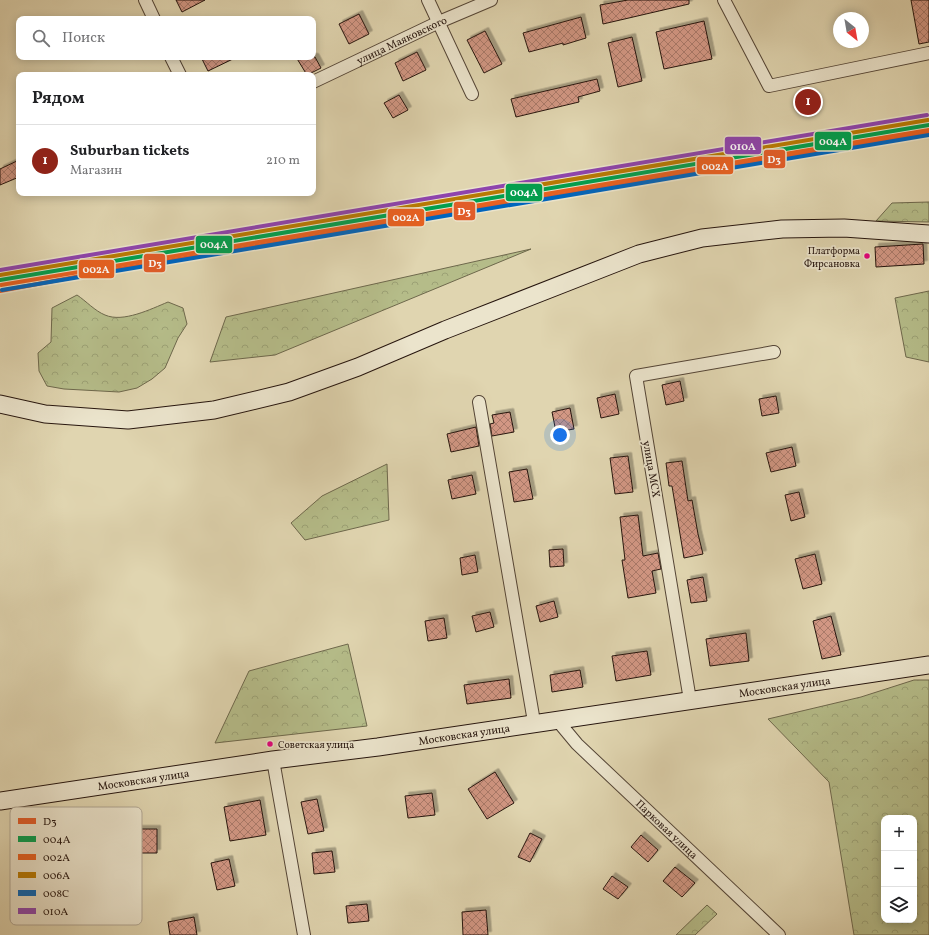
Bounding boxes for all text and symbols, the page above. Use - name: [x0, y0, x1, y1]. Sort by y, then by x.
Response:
- north arrow: [833, 12, 869, 48]
- street label: улица Маяковского: [354, 13, 450, 69]
- search box: [16, 16, 316, 60]
- icon: search: [30, 27, 52, 49]
- text: Поиск: [62, 28, 105, 49]
- text: Рядом: [32, 87, 85, 110]
- pin: 1: [795, 87, 821, 117]
- line badge: 004А: [814, 131, 852, 151]
- text: 004А: [819, 135, 847, 150]
- line badge: 010А: [724, 136, 762, 155]
- text: 010А: [730, 140, 756, 155]
- text: Suburban tickets: [70, 141, 189, 162]
- line badge: D3: [763, 149, 786, 169]
- text: 1: [42, 152, 48, 170]
- text: 210 m: [266, 152, 300, 170]
- text: D3: [767, 153, 781, 168]
- line badge: 002А: [696, 156, 734, 175]
- text: 002А: [701, 160, 729, 175]
- text: Магазин: [70, 162, 122, 180]
- line badge: 004А: [505, 183, 543, 202]
- text: 004А: [510, 186, 538, 201]
- line badge: D3: [453, 201, 476, 221]
- text: D3: [457, 205, 471, 220]
- line badge: 002А: [387, 208, 425, 227]
- text: 002А: [392, 211, 420, 226]
- line badge: 004А: [195, 235, 233, 254]
- text: 004А: [200, 238, 228, 253]
- place label: Платформа Фирсановка: [804, 244, 860, 271]
- marker: Платформа Фирсановка: [862, 251, 872, 261]
- line badge: D3: [143, 253, 166, 273]
- text: D3: [148, 257, 162, 272]
- line badge: 002А: [78, 259, 115, 279]
- text: 002А: [82, 263, 110, 278]
- your location: [550, 425, 570, 445]
- street label: улица МСХ: [638, 440, 663, 499]
- street label: Московская улица: [738, 674, 832, 702]
- street label: Московская улица: [418, 721, 512, 750]
- place label: Советская улица: [278, 738, 354, 752]
- marker: Советская улица: [265, 739, 275, 749]
- street label: Московская улица: [97, 767, 191, 795]
- street label: Парковая улица: [631, 797, 701, 864]
- legend: [10, 807, 142, 925]
- text: D3: [43, 815, 57, 830]
- map controls: [881, 815, 917, 923]
- button: +: [881, 815, 917, 851]
- text: 004А: [43, 833, 71, 848]
- text: 002А: [43, 851, 70, 866]
- button: −: [881, 851, 917, 887]
- text: 006А: [43, 869, 70, 884]
- text: 008С: [43, 887, 69, 902]
- button: layers: [881, 887, 917, 923]
- text: 010А: [43, 905, 68, 920]

